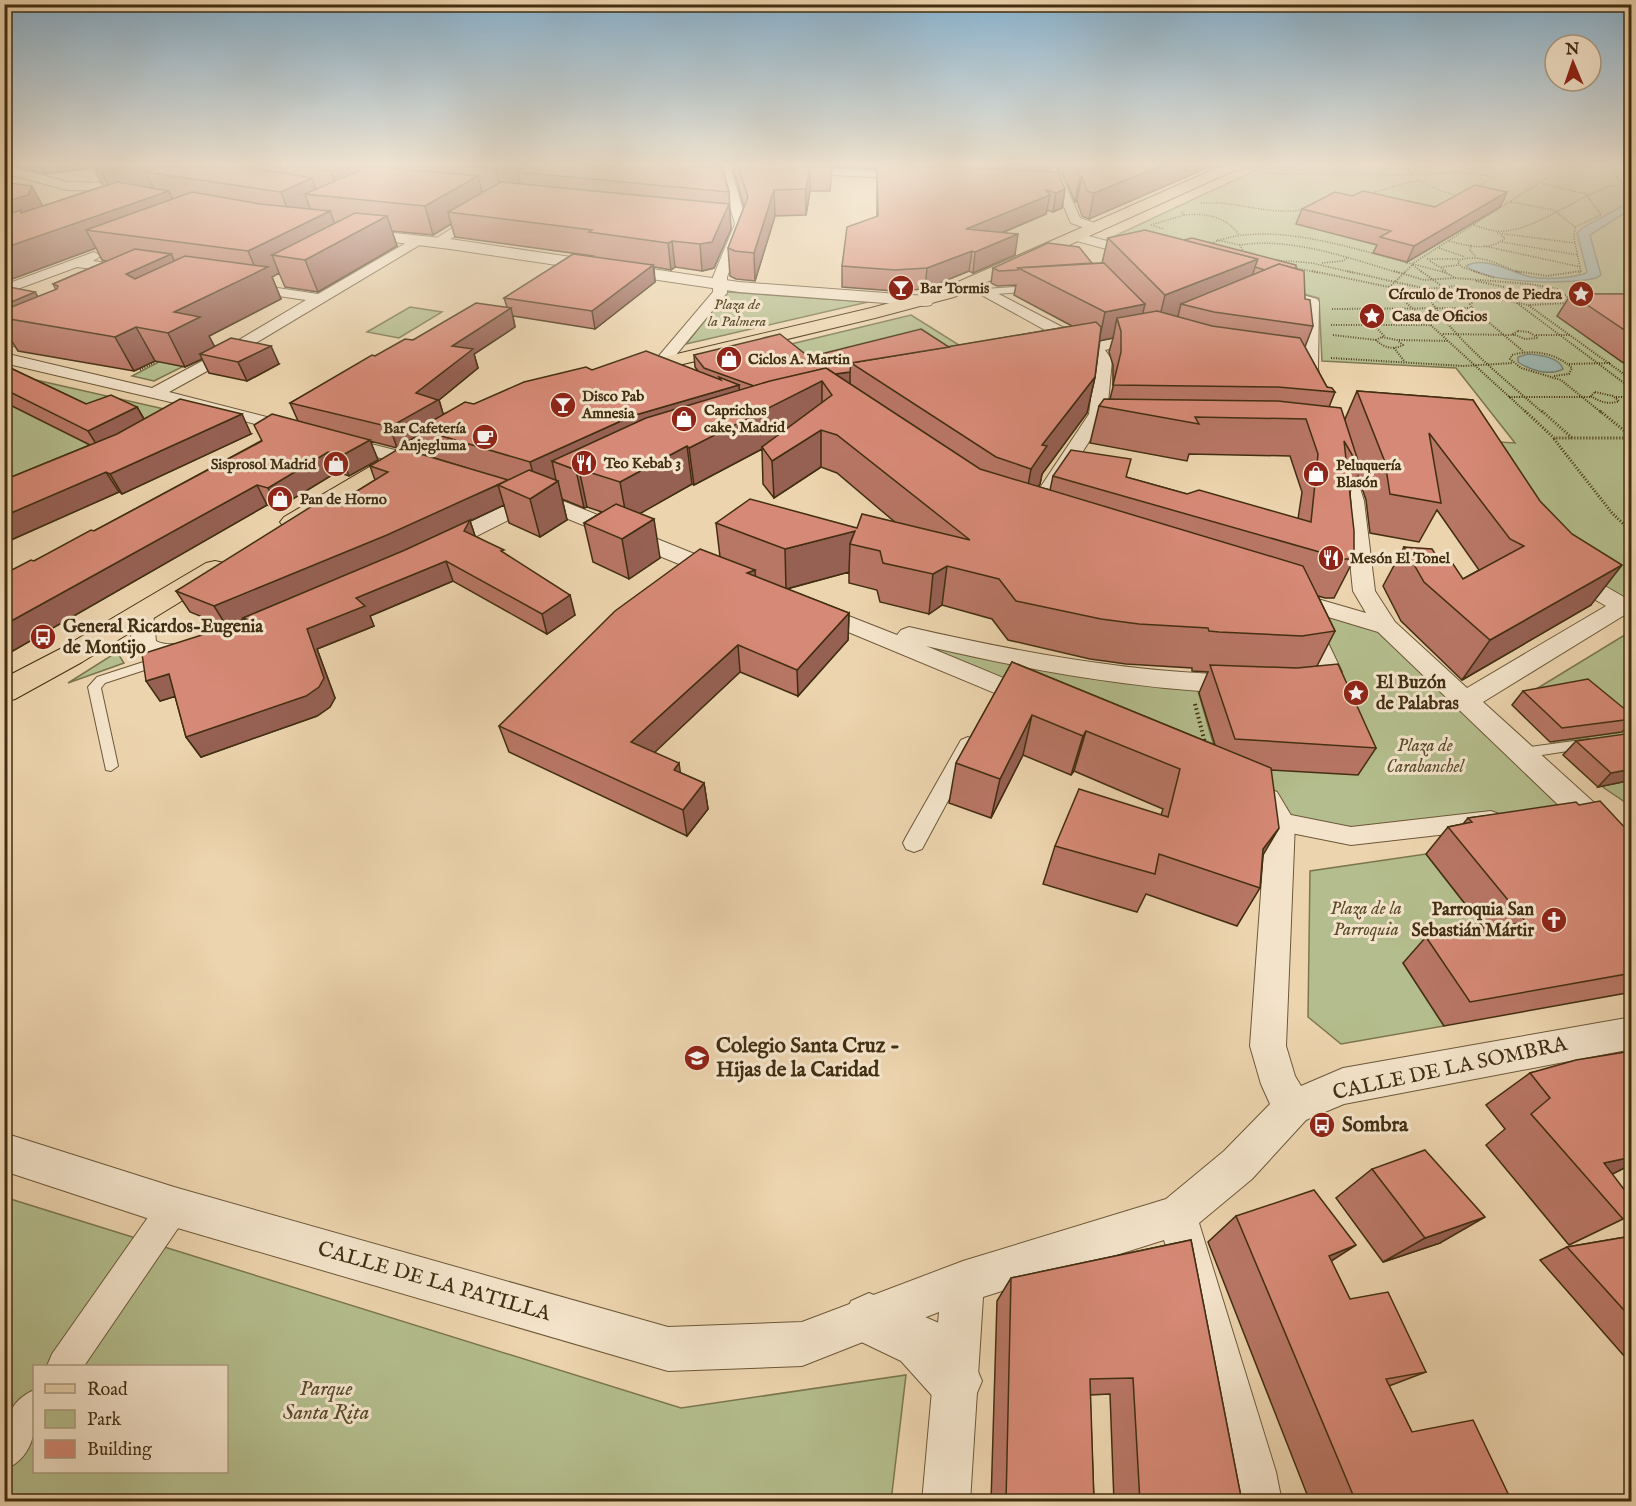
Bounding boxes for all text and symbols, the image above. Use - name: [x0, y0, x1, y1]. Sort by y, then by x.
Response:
- north arrow: [1543, 33, 1603, 93]
- text: N: [1564, 40, 1580, 60]
- bar icon: Bar Tormis: [886, 273, 916, 303]
- place label: Bar Tormis: [920, 279, 990, 298]
- place icon: Círculo de Tronos de Piedra: [1566, 279, 1596, 309]
- place label: Círculo de Tronos de Piedra: [1388, 285, 1563, 304]
- park label: Plaza de la Palmera: [708, 295, 767, 331]
- place icon: Casa de Oficios: [1357, 301, 1387, 331]
- place label: Casa de Oficios: [1392, 307, 1488, 326]
- shop icon: Ciclos A. Martin: [714, 344, 744, 374]
- place label: Ciclos A. Martin: [748, 350, 850, 369]
- place label: Disco Pab Amnesia: [581, 387, 644, 423]
- bar icon: Disco Pab Amnesia: [548, 390, 578, 420]
- place label: Caprichos cake, Madrid: [704, 401, 786, 437]
- shop icon: Caprichos cake, Madrid: [669, 404, 699, 434]
- place label: Bar Cafetería Anjegluma: [383, 419, 467, 455]
- cafe icon: Bar Cafetería Anjegluma: [470, 422, 500, 452]
- restaurant icon: Teo Kebab 3: [569, 448, 599, 478]
- shop icon: Sisprosol Madrid: [321, 449, 351, 479]
- place label: Teo Kebab 3: [603, 454, 681, 473]
- place label: Sisprosol Madrid: [211, 455, 317, 474]
- place label: Peluquería Blasón: [1336, 456, 1402, 492]
- shop icon: Peluquería Blasón: [1301, 459, 1331, 489]
- shop icon: Pan de Horno: [265, 484, 295, 514]
- place label: Pan de Horno: [300, 490, 387, 509]
- restaurant icon: Mesón El Tonel: [1316, 543, 1346, 573]
- place label: Mesón El Tonel: [1350, 549, 1451, 568]
- place label: General Ricardos-Eugenia de Montijo: [63, 616, 264, 660]
- bus stop icon: General Ricardos-Eugenia de Montijo: [28, 622, 58, 652]
- place label: El Buzón de Palabras: [1376, 672, 1460, 716]
- place icon: El Buzón de Palabras: [1341, 678, 1371, 708]
- park label: Plaza de Carabanchel: [1386, 735, 1466, 779]
- park label: Plaza de la Parroquia: [1330, 898, 1402, 942]
- place label: Parroquia San Sebastián Mártir: [1412, 899, 1534, 943]
- church icon: Parroquia San Sebastián Mártir: [1539, 905, 1569, 935]
- street label: CALLE DE LA SOMBRA: [1330, 1031, 1571, 1107]
- place label: Colegio Santa Cruz - Hijas de la Caridad: [716, 1033, 900, 1084]
- school or university icon: Colegio Santa Cruz - Hijas de la Caridad: [682, 1043, 712, 1073]
- bus stop icon: Sombra: [1307, 1110, 1337, 1140]
- place label: Sombra: [1342, 1112, 1409, 1139]
- street label: CALLE DE LA PATILLA: [314, 1236, 554, 1328]
- legend: [33, 1365, 228, 1473]
- park label: Parque Santa Rita: [283, 1376, 369, 1427]
- text: Road: [87, 1379, 128, 1402]
- text: Park: [87, 1409, 122, 1432]
- text: Building: [87, 1439, 152, 1462]

